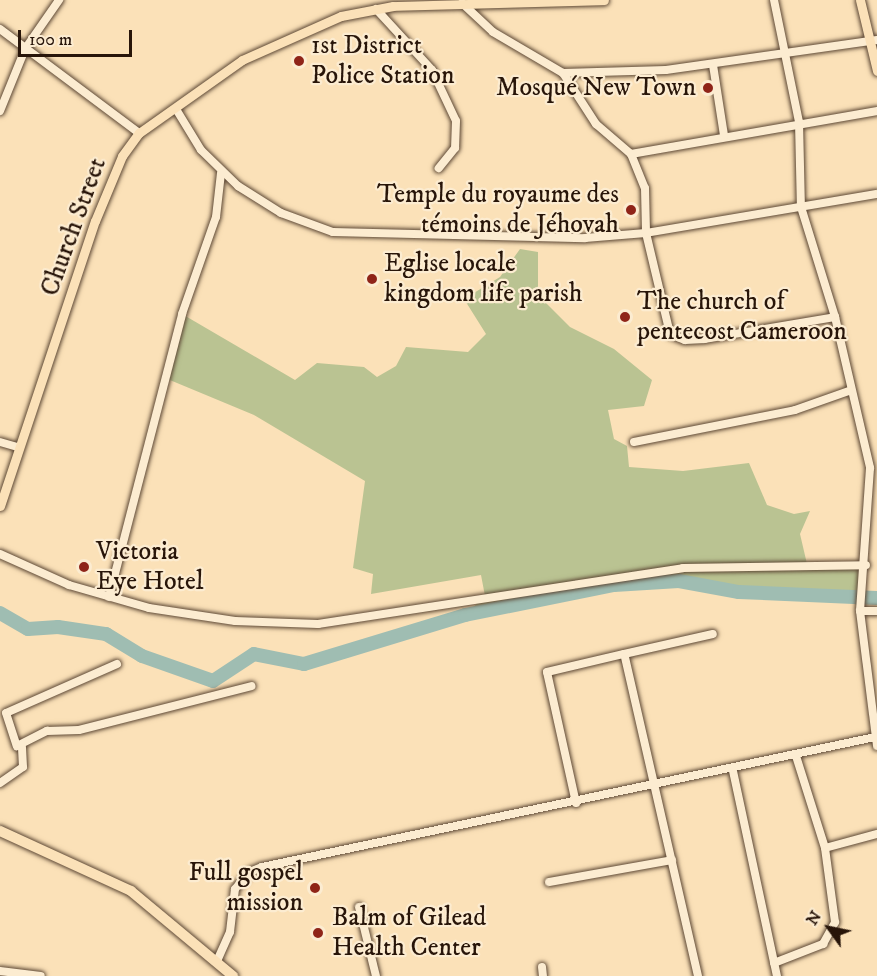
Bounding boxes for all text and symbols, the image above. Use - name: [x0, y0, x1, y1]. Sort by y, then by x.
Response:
- scale bar: [21, 18, 135, 56]
- text: 100 m: [29, 29, 72, 51]
- place label: 1st District Police Station: [311, 30, 454, 92]
- marker: 1st District Police Station: [292, 54, 306, 68]
- place label: Mosqué New Town: [496, 72, 696, 104]
- marker: Mosqué New Town: [701, 81, 715, 95]
- street label: Church Street: [35, 154, 113, 300]
- place label: Temple du royaume des témoins de Jéhovah: [377, 179, 619, 240]
- marker: Temple du royaume des témoins de Jéhovah: [624, 203, 638, 217]
- place label: Eglise locale kingdom life parish: [384, 248, 582, 310]
- marker: Eglise locale kingdom life parish: [365, 272, 379, 286]
- place label: The church of pentecost Cameroon: [637, 286, 847, 348]
- marker: The church of pentecost Cameroon: [618, 310, 632, 324]
- place label: Victoria Eye Hotel: [96, 536, 204, 598]
- marker: Victoria Eye Hotel: [77, 560, 91, 574]
- place label: Full gospel mission: [188, 857, 303, 918]
- marker: Full gospel mission: [308, 881, 322, 895]
- north arrow: [799, 898, 859, 958]
- place label: Balm of Gilead Health Center: [332, 902, 486, 964]
- text: N: [802, 907, 826, 929]
- marker: Balm of Gilead Health Center: [309, 924, 327, 942]

